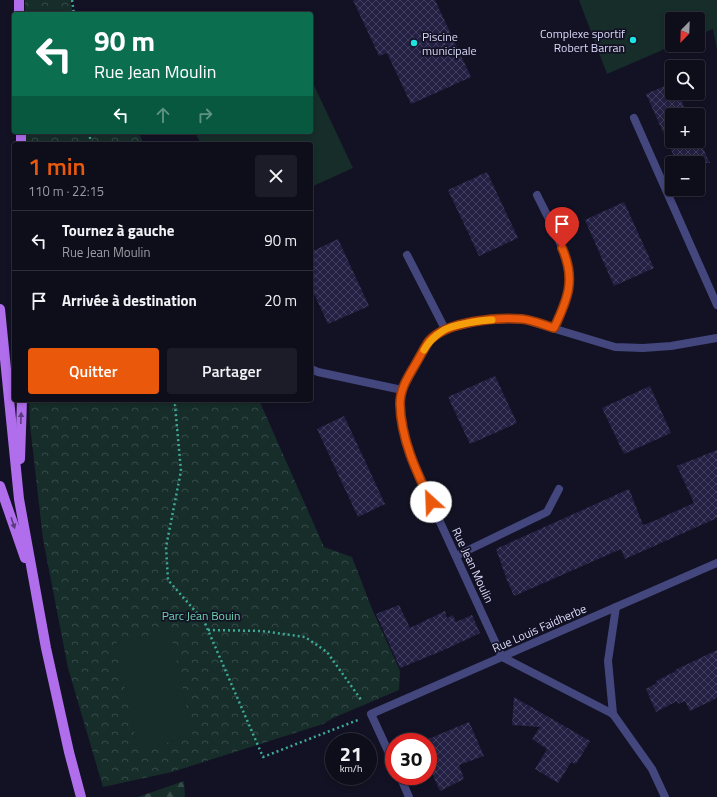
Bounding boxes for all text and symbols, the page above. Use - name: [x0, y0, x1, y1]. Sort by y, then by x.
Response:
- north arrow: [665, 12, 705, 52]
- map controls: [665, 12, 705, 196]
- text: 90 m: [94, 19, 155, 62]
- place label: Complexe sportif Robert Barran: [540, 24, 625, 57]
- place label: Piscine municipale: [422, 27, 477, 60]
- icon: left: [28, 28, 80, 80]
- marker: Complexe sportif Robert Barran: [628, 35, 638, 45]
- marker: Piscine municipale: [409, 38, 419, 48]
- text: Rue Jean Moulin: [94, 58, 216, 85]
- button: search: [665, 60, 705, 100]
- icon: left: [110, 104, 132, 126]
- icon: ahead: [152, 104, 174, 126]
- icon: right: [194, 104, 216, 126]
- button: +: [665, 108, 705, 148]
- text: 1 min: [28, 148, 86, 184]
- button: close: [255, 155, 297, 197]
- button: −: [665, 156, 705, 196]
- text: 110 m · 22:15: [28, 181, 104, 201]
- pin: [545, 207, 579, 248]
- icon: arrive: [551, 213, 573, 235]
- text: Tournez à gauche: [62, 219, 174, 242]
- text: 90 m: [264, 229, 297, 252]
- icon: left: [28, 230, 50, 252]
- text: Rue Jean Moulin: [62, 242, 150, 262]
- text: Arrivée à destination: [62, 289, 197, 312]
- text: 20 m: [264, 289, 297, 312]
- icon: arrive: [28, 290, 50, 312]
- button: Quitter: [28, 348, 159, 394]
- button: Partager: [167, 348, 297, 394]
- one-way arrow: [18, 412, 25, 424]
- position arrow: [410, 481, 452, 523]
- one-way arrow: [10, 517, 16, 529]
- street label: Rue Jean Moulin: [447, 524, 499, 606]
- street label: Rue Louis Faidherbe: [489, 599, 589, 657]
- park label: Parc Jean Bouin: [162, 606, 240, 625]
- speed limit sign: 30: [385, 733, 437, 785]
- text: 21: [340, 738, 362, 769]
- text: km/h: [340, 761, 362, 776]

